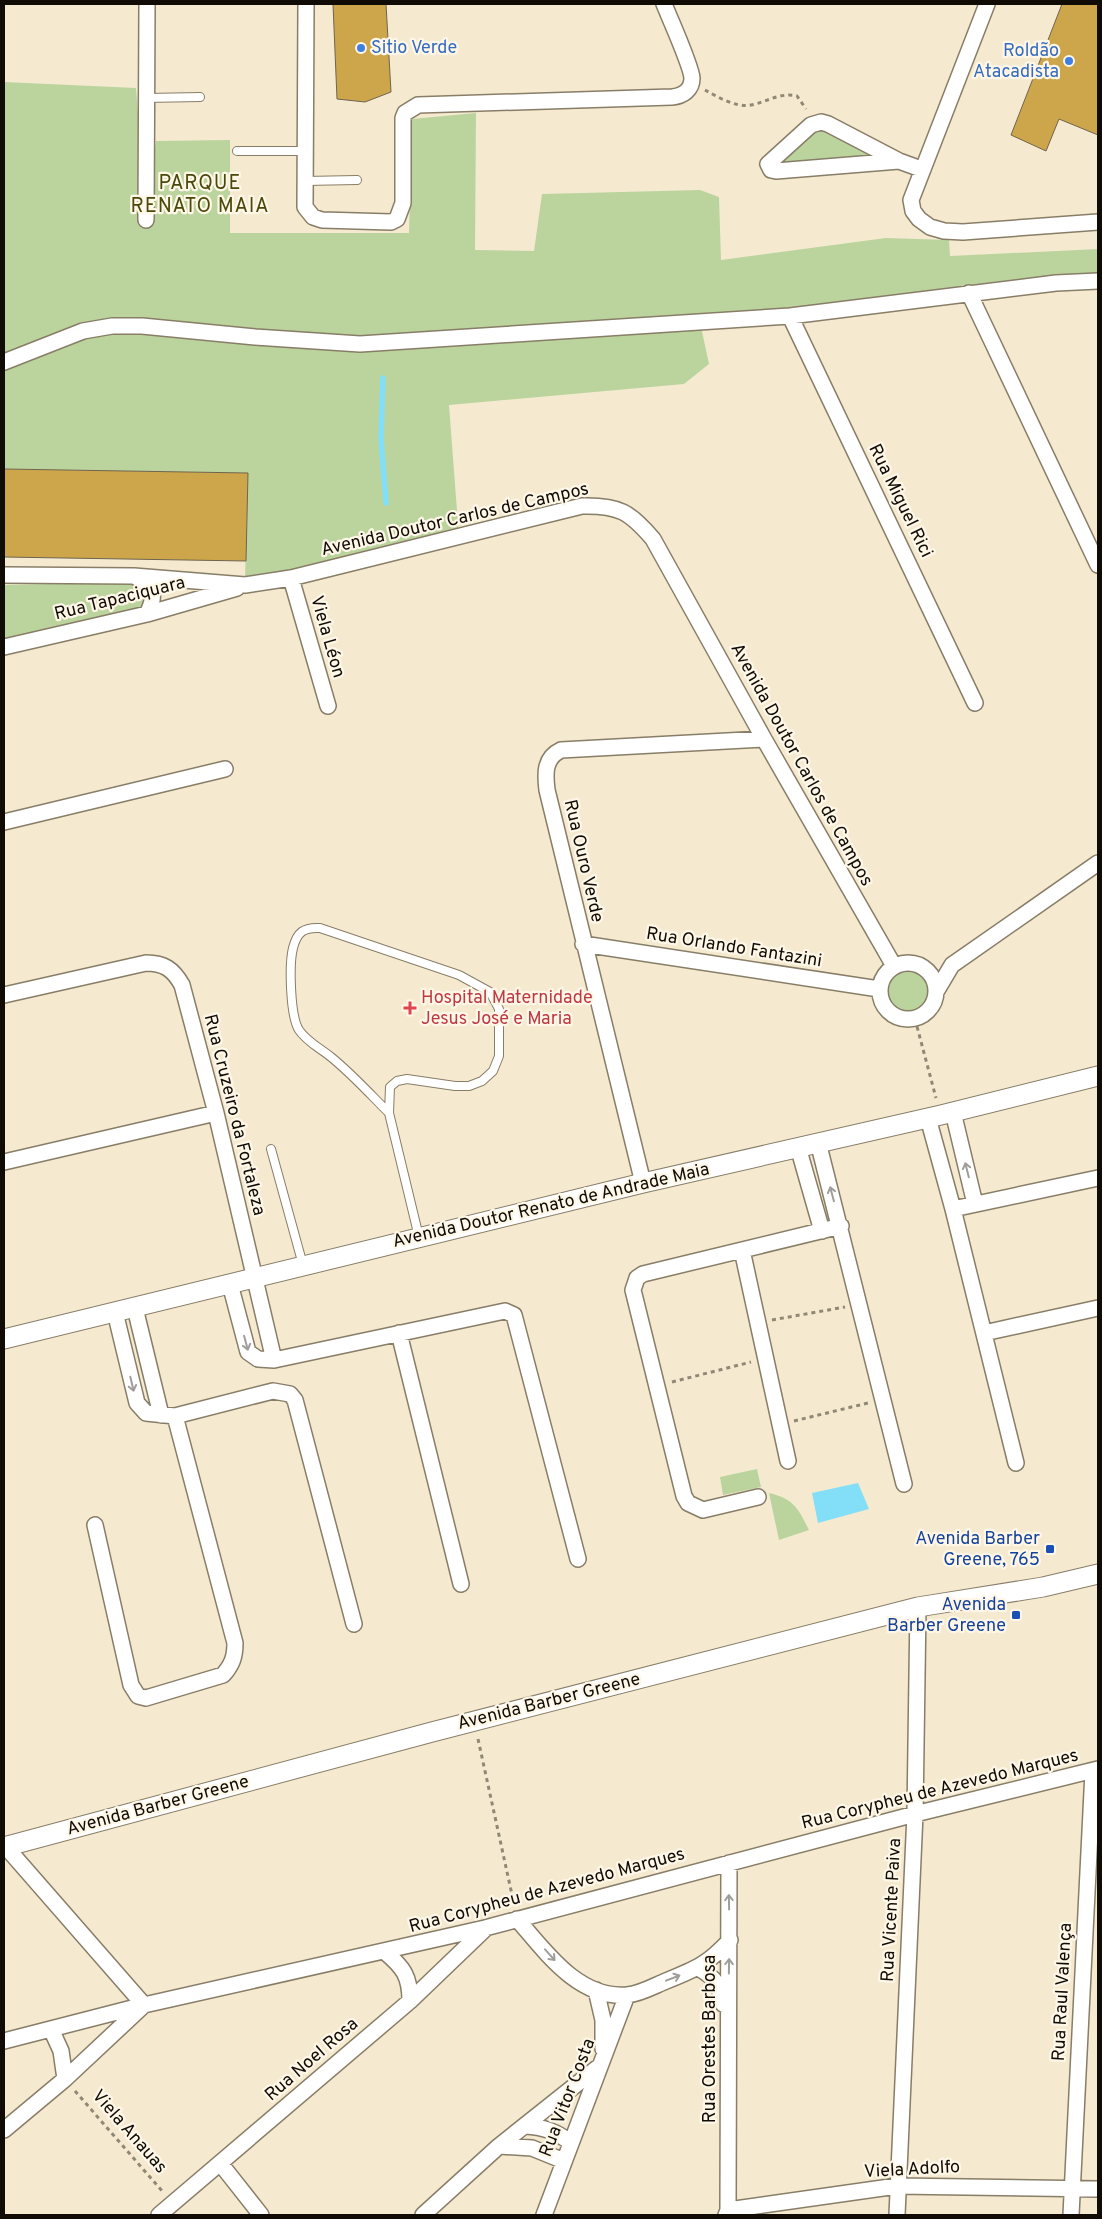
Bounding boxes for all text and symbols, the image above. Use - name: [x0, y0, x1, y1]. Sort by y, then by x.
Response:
- place label: Sitio Verde: [371, 37, 457, 60]
- place label: Roldão Atacadista: [973, 40, 1059, 84]
- marker: Sitio Verde: [355, 42, 367, 54]
- marker: Roldão Atacadista: [1063, 55, 1075, 67]
- district label: PARQUE RENATO MAIA: [131, 171, 269, 220]
- street label: Rua Miguel Rici: [863, 440, 937, 562]
- street label: Avenida Doutor Carlos de Campos: [319, 478, 591, 562]
- street label: Rua Tapaciquara: [52, 572, 188, 626]
- street label: Viela Léon: [304, 593, 350, 681]
- street label: Avenida Doutor Carlos de Campos: [725, 640, 877, 890]
- street label: Rua Ouro Verde: [558, 797, 608, 925]
- street label: Rua Orlando Fantazini: [644, 923, 824, 973]
- place label: Hospital Maternidade Jesus José e Maria: [421, 987, 593, 1031]
- marker: Hospital Maternidade Jesus José e Maria: [403, 1001, 417, 1015]
- street label: Rua Cruzeiro da Fortaleza: [198, 1012, 270, 1218]
- street label: Avenida Doutor Renato de Andrade Maia: [390, 1158, 712, 1254]
- one-way arrow: [962, 1162, 971, 1178]
- one-way arrow: [827, 1187, 836, 1203]
- one-way arrow: [242, 1334, 251, 1350]
- one-way arrow: [128, 1376, 137, 1392]
- place label: Avenida Barber Greene, 765: [915, 1528, 1040, 1572]
- marker: Avenida Barber Greene, 765: [1044, 1543, 1056, 1555]
- place label: Avenida Barber Greene: [887, 1594, 1006, 1638]
- marker: Avenida Barber Greene: [1010, 1609, 1022, 1621]
- street label: Avenida Barber Greene: [455, 1668, 643, 1736]
- street label: Rua Corypheu de Azevedo Marques: [799, 1744, 1081, 1836]
- street label: Avenida Barber Greene: [64, 1771, 252, 1841]
- street label: Rua Vicente Paiva: [877, 1837, 907, 1983]
- street label: Rua Corypheu de Azevedo Marques: [407, 1843, 687, 1939]
- one-way arrow: [724, 1894, 734, 1910]
- street label: Rua Raul Valença: [1048, 1922, 1078, 2062]
- one-way arrow: [544, 1949, 556, 1962]
- street label: Rua Orestes Barbosa: [699, 1955, 722, 2123]
- one-way arrow: [725, 1959, 734, 1975]
- one-way arrow: [665, 1973, 680, 1982]
- street label: Rua Noel Rosa: [260, 2013, 364, 2107]
- street label: Rua Vitor Costa: [535, 2036, 601, 2160]
- street label: Viela Anauas: [86, 2085, 172, 2179]
- street label: Viela Adolfo: [863, 2156, 961, 2184]

